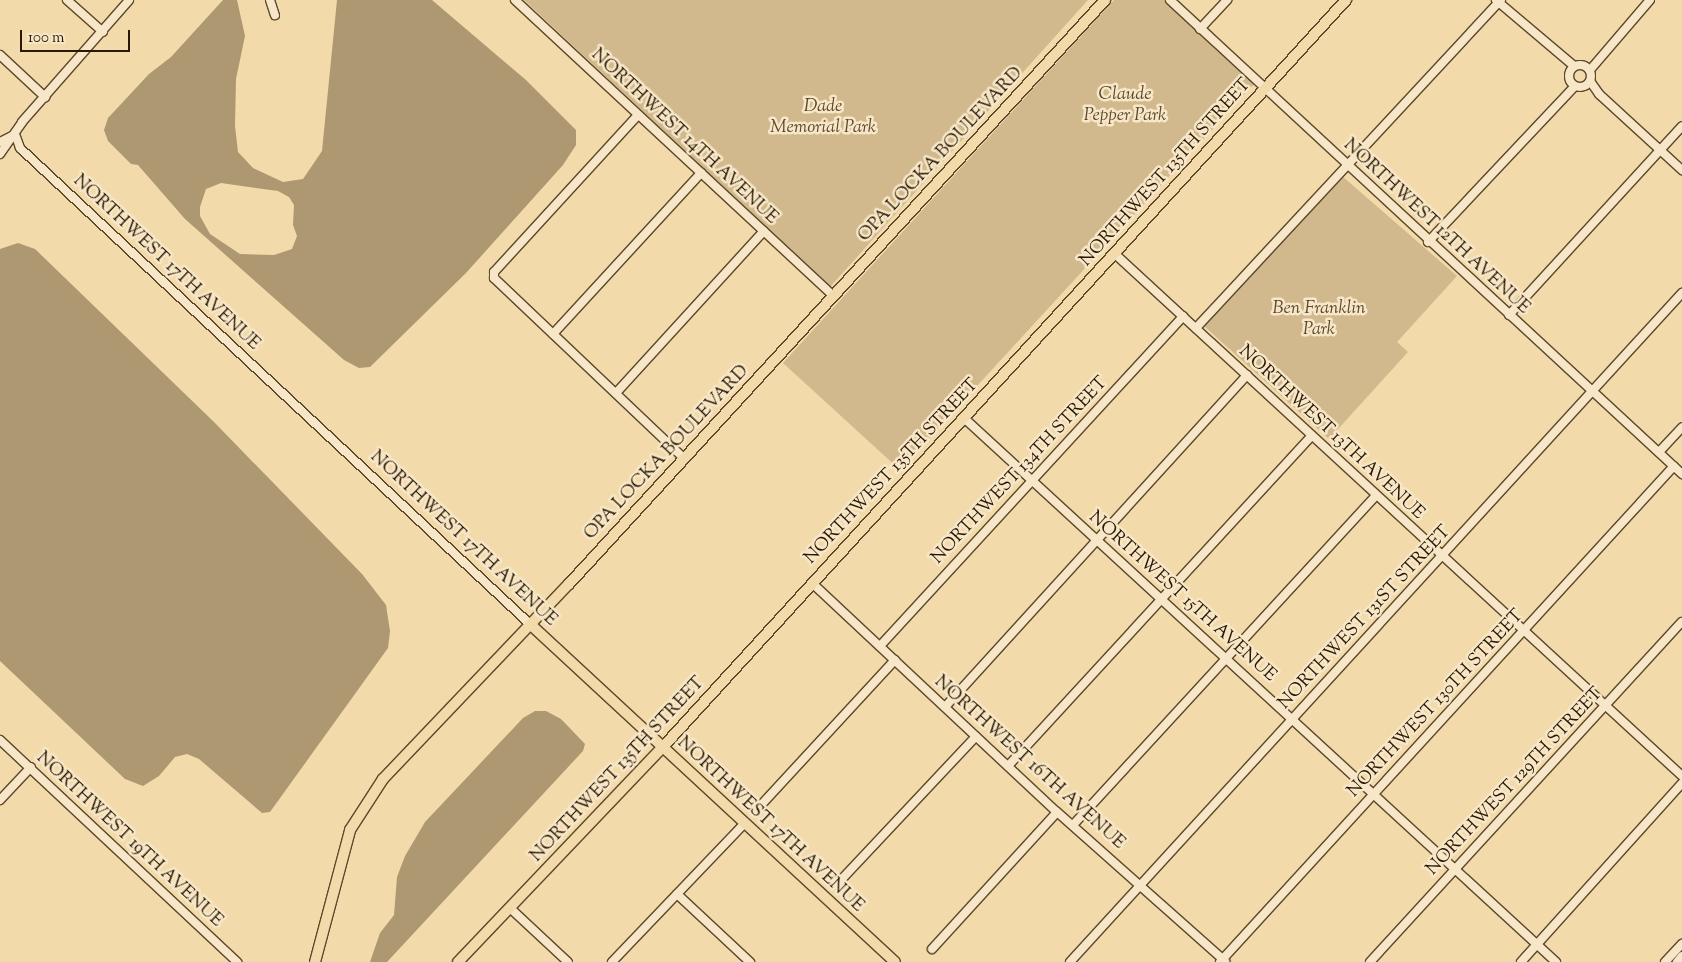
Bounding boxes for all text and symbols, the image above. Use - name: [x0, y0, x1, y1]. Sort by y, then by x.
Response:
- scale bar: [22, 20, 132, 52]
- text: 100 m: [28, 28, 64, 49]
- street label: NORTHWEST 14TH AVENUE: [586, 45, 782, 229]
- street label: OPA LOCKA BOULEVARD: [854, 63, 1028, 247]
- street label: NORTHWEST 135TH STREET: [1076, 75, 1256, 271]
- park label: Claude Pepper Park: [1084, 85, 1166, 128]
- park label: Dade Memorial Park: [770, 97, 876, 140]
- street label: NORTHWEST 12TH AVENUE: [1338, 135, 1534, 319]
- street label: NORTHWEST 17TH AVENUE: [68, 171, 264, 355]
- park label: Ben Franklin Park: [1273, 299, 1365, 342]
- street label: NORTHWEST 13TH AVENUE: [1234, 341, 1428, 525]
- street label: OPA LOCKA BOULEVARD: [580, 361, 754, 545]
- street label: NORTHWEST 134TH STREET: [927, 373, 1113, 569]
- street label: NORTHWEST 135TH STREET: [800, 375, 984, 569]
- street label: NORTHWEST 17TH AVENUE: [365, 447, 561, 631]
- street label: NORTHWEST 15TH AVENUE: [1084, 507, 1280, 687]
- street label: NORTHWEST 131ST STREET: [1274, 522, 1456, 714]
- street label: NORTHWEST 130TH STREET: [1343, 606, 1529, 802]
- street label: NORTHWEST 16TH AVENUE: [929, 672, 1129, 854]
- street label: NORTHWEST 135TH STREET: [526, 673, 710, 867]
- street label: NORTHWEST 129TH STREET: [1422, 684, 1608, 880]
- street label: NORTHWEST 17TH AVENUE: [672, 733, 868, 917]
- street label: NORTHWEST 19TH AVENUE: [31, 748, 227, 932]

